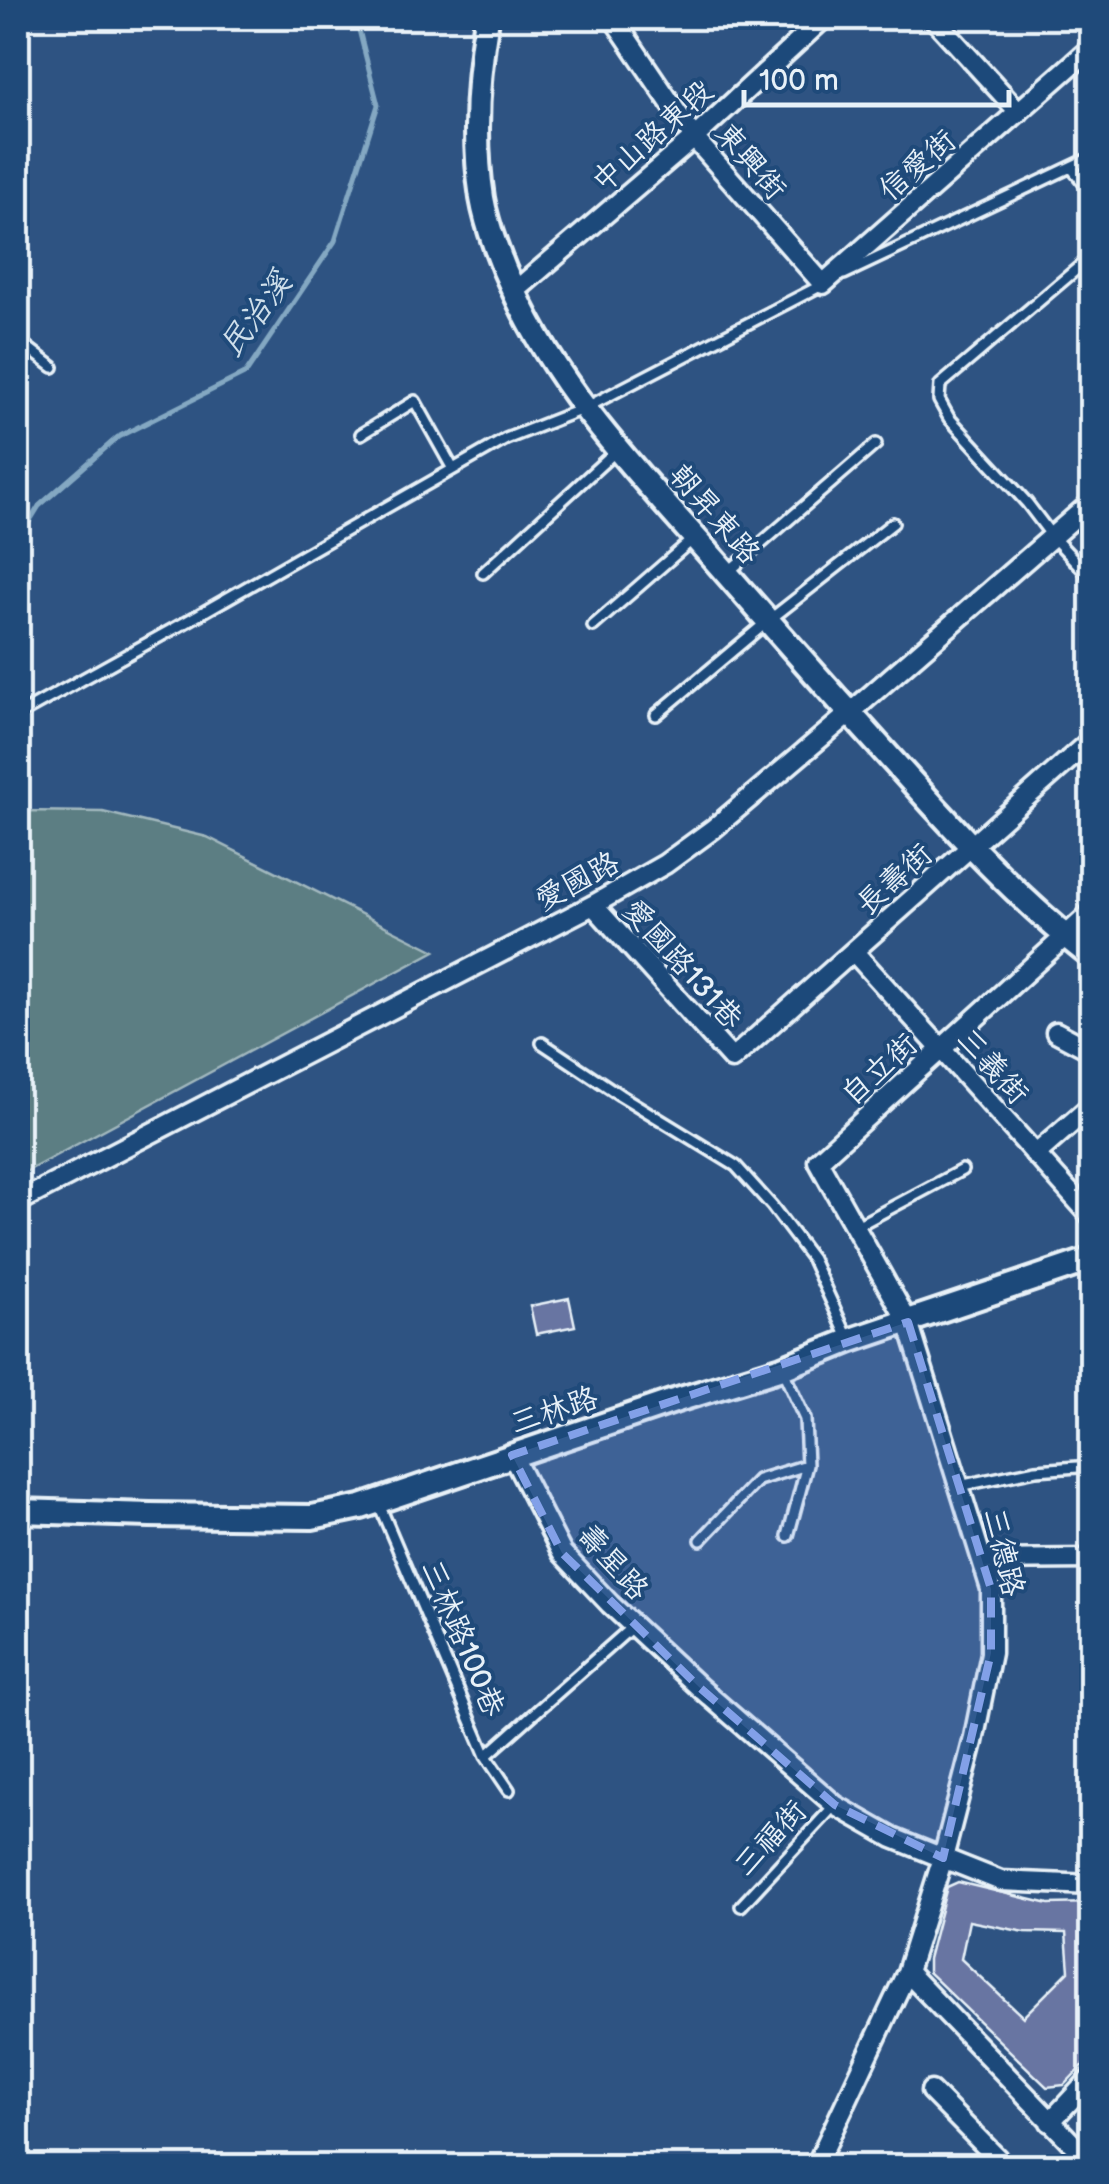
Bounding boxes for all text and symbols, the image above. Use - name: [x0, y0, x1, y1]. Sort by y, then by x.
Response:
- scale bar: [744, 45, 1009, 107]
- text: 100 m: [759, 63, 839, 99]
- street label: 中山路東段: [585, 73, 720, 200]
- street label: 東興街: [707, 116, 793, 207]
- street label: 信愛街: [872, 123, 963, 209]
- water label: 民治溪: [212, 263, 302, 365]
- street label: 朝昇東路: [661, 458, 767, 572]
- street label: 長壽街: [849, 836, 940, 923]
- street label: 愛國路: [529, 845, 626, 919]
- street label: 愛國路131巷: [615, 893, 750, 1037]
- street label: 三義街: [949, 1021, 1036, 1112]
- street label: 自立街: [834, 1026, 925, 1113]
- street label: 三林路: [506, 1380, 603, 1442]
- street label: 三德路: [975, 1504, 1031, 1600]
- street label: 壽星路: [569, 1517, 656, 1608]
- street label: 三林路100巷: [413, 1555, 511, 1722]
- street label: 三福街: [727, 1793, 815, 1884]

